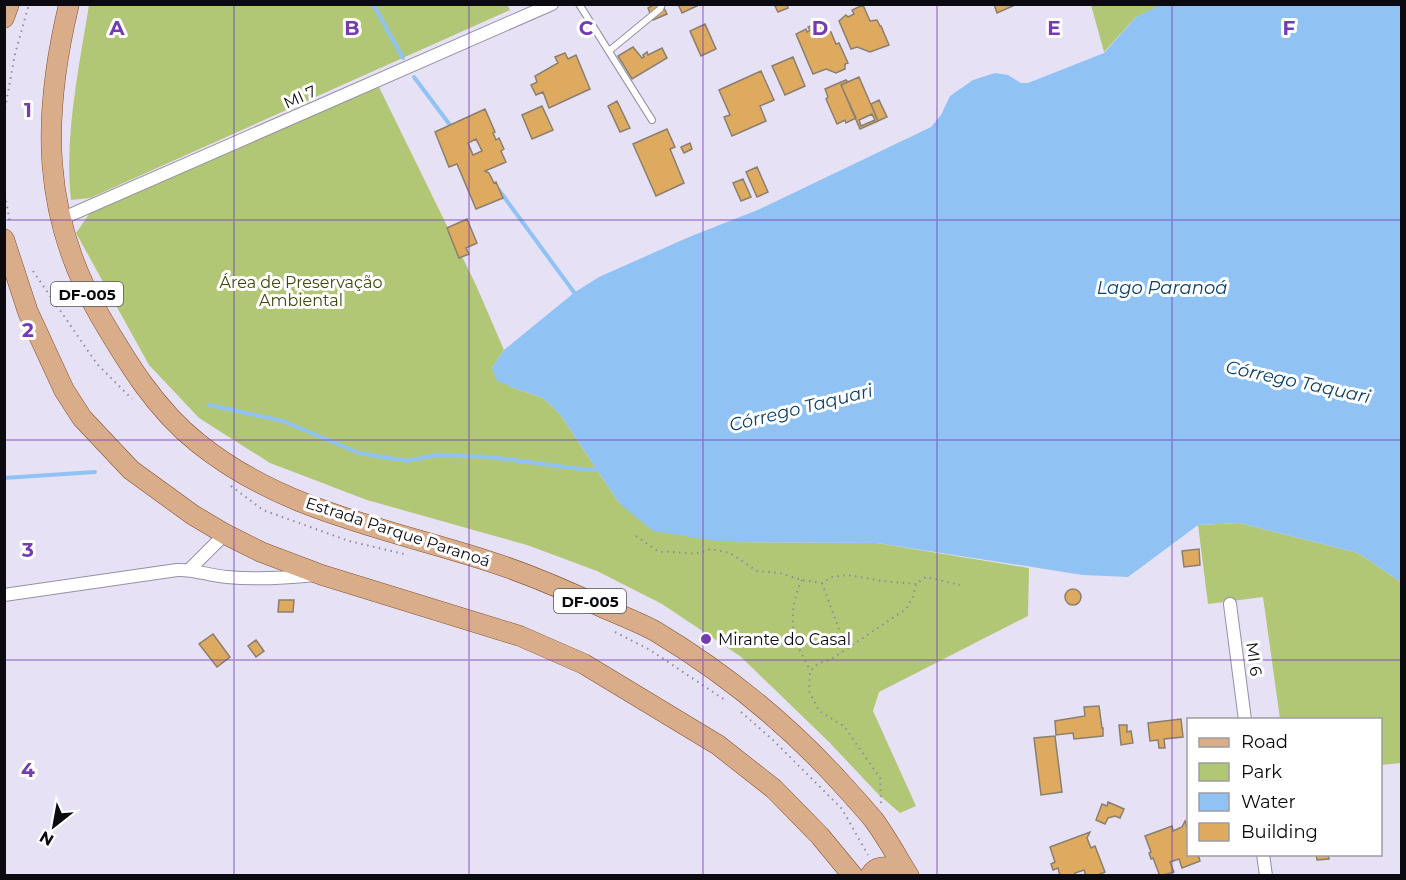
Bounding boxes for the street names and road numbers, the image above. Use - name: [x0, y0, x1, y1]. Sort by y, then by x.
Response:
- street label: MI 7: [281, 81, 319, 113]
- road number: DF-005: [51, 282, 123, 306]
- street label: Estrada Parque Paranoá: [303, 493, 493, 571]
- road number: DF-005: [554, 589, 626, 613]
- street label: MI 6: [1242, 641, 1266, 677]

